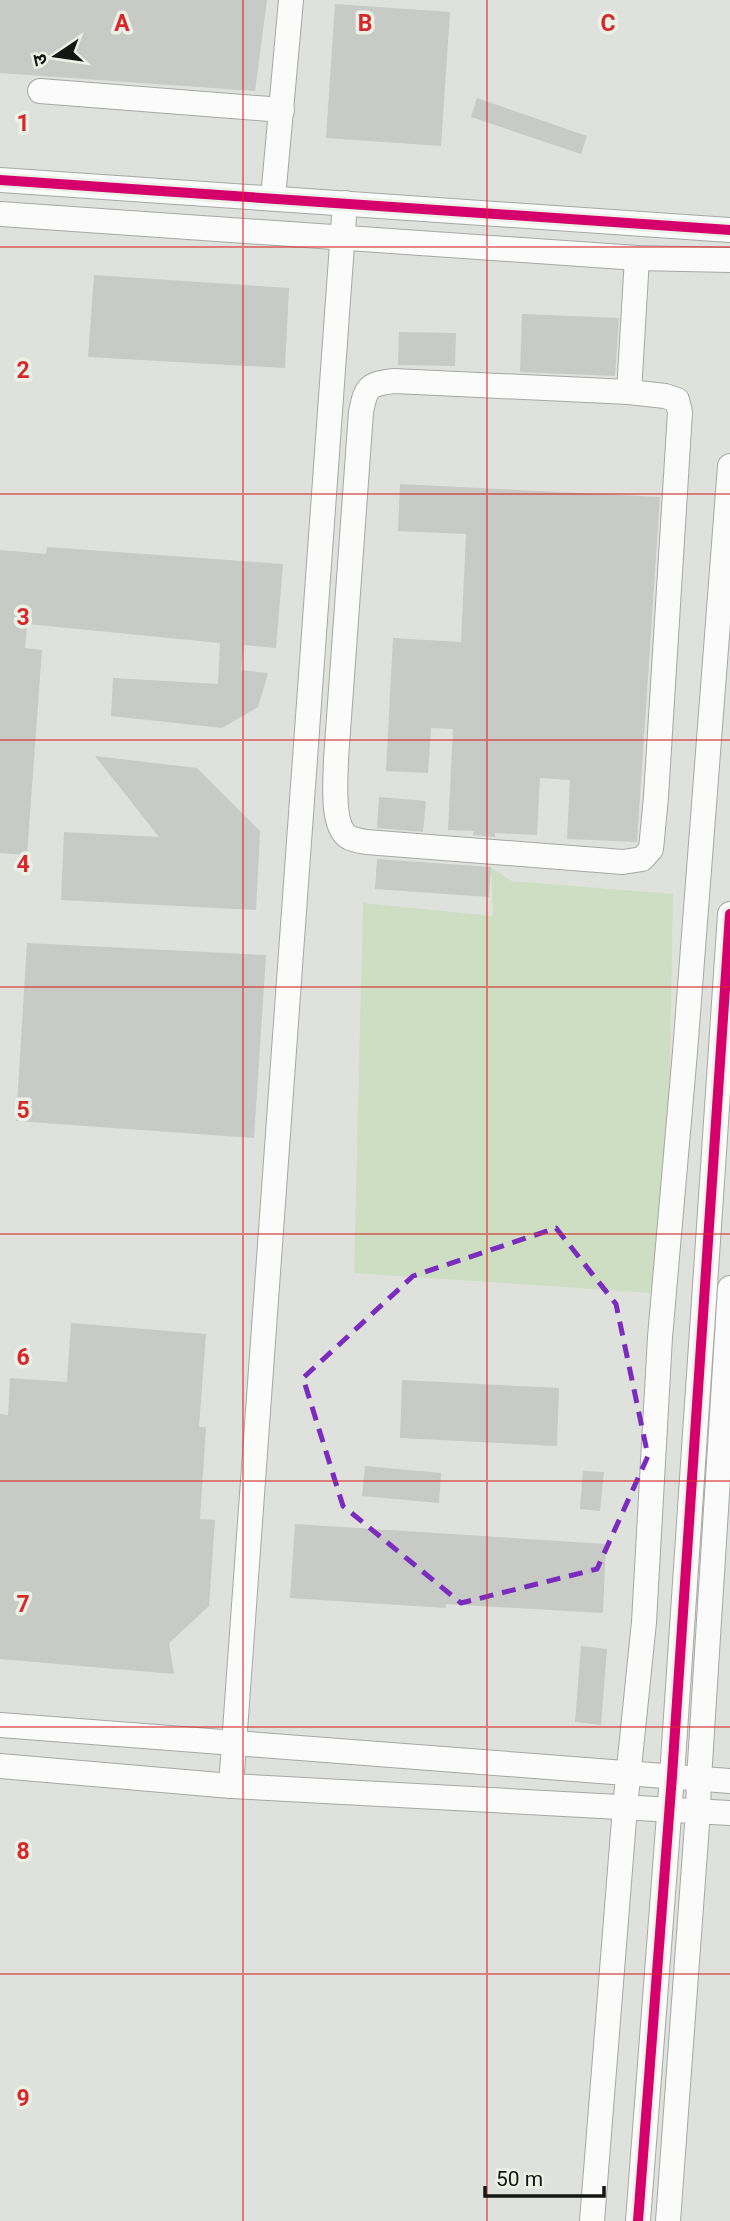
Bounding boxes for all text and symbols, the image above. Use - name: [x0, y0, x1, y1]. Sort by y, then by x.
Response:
- text: A: [114, 10, 130, 37]
- text: B: [358, 10, 372, 37]
- text: C: [600, 10, 616, 37]
- north arrow: [21, 21, 91, 91]
- text: उ: [27, 51, 52, 68]
- text: 1: [16, 110, 30, 137]
- text: 2: [16, 357, 30, 384]
- text: 3: [16, 604, 30, 631]
- text: 4: [16, 851, 30, 878]
- text: 5: [16, 1097, 30, 1124]
- text: 6: [16, 1344, 30, 1371]
- text: 7: [16, 1591, 30, 1618]
- text: 8: [16, 1838, 30, 1865]
- text: 9: [16, 2085, 30, 2112]
- scale bar: [485, 2154, 604, 2198]
- text: 50 m: [496, 2167, 543, 2191]

